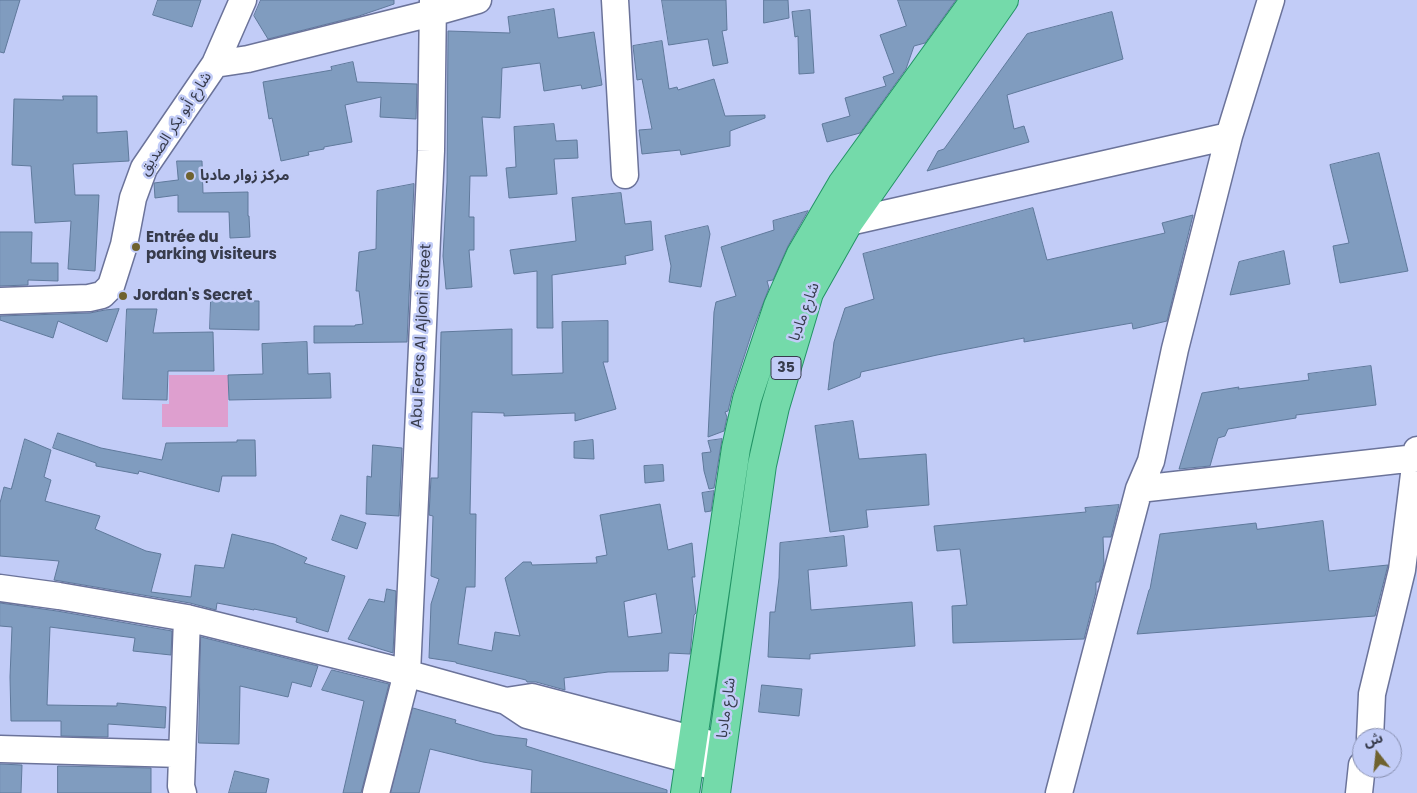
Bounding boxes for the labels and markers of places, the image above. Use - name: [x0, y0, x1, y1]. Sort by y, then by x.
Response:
- place label: مركز زوار مادبا: [200, 167, 289, 185]
- marker: مركز زوار مادبا: [184, 170, 196, 182]
- place label: Entrée du parking visiteurs: [146, 229, 277, 264]
- marker: Entrée du parking visiteurs: [130, 241, 142, 253]
- place label: Jordan's Secret: [133, 287, 252, 305]
- marker: Jordan's Secret: [117, 290, 129, 302]

